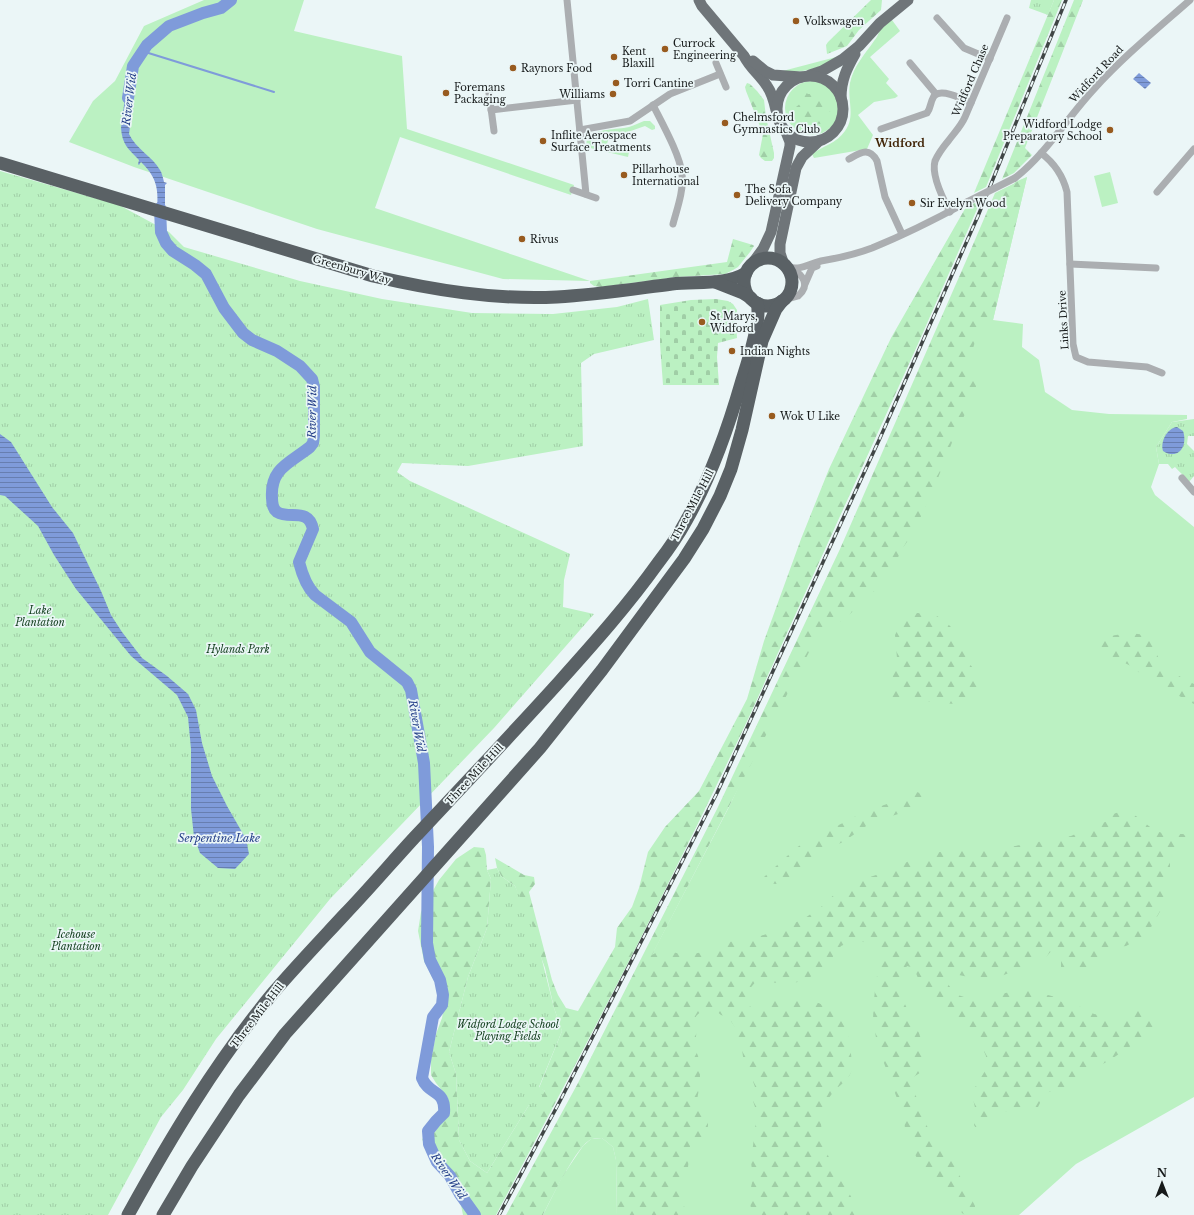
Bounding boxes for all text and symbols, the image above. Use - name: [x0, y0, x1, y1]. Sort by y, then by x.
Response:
- place label: Volkswagen: [803, 15, 864, 28]
- marker: Volkswagen: [791, 16, 801, 26]
- place label: Currock Engineering: [673, 37, 737, 62]
- street label: Widford Chase: [949, 42, 992, 119]
- street label: Widford Road: [1066, 43, 1126, 106]
- marker: Currock Engineering: [660, 44, 670, 54]
- place label: Kent Blaxill: [622, 45, 654, 70]
- marker: Kent Blaxill: [609, 52, 619, 62]
- place label: Raynors Food: [521, 62, 593, 75]
- marker: Raynors Food: [508, 63, 518, 73]
- water label: River Wid: [119, 71, 139, 127]
- place label: Torri Cantine: [624, 77, 694, 90]
- marker: Torri Cantine: [611, 78, 621, 88]
- place label: Foremans Packaging: [454, 81, 507, 106]
- marker: Foremans Packaging: [441, 88, 451, 98]
- place label: Williams: [558, 88, 605, 101]
- marker: Williams: [608, 89, 618, 99]
- place label: Chelmsford Gymnastics Club: [733, 111, 821, 136]
- marker: Chelmsford Gymnastics Club: [720, 118, 730, 128]
- place label: Widford Lodge Preparatory School: [1003, 118, 1102, 143]
- marker: Widford Lodge Preparatory School: [1105, 125, 1115, 135]
- place label: Inflite Aerospace Surface Treatments: [551, 129, 651, 154]
- marker: Inflite Aerospace Surface Treatments: [538, 136, 548, 146]
- district label: Widford: [874, 136, 925, 150]
- place label: Pillarhouse International: [632, 163, 699, 188]
- marker: Pillarhouse International: [619, 170, 629, 180]
- place label: The Sofa Delivery Company: [745, 183, 843, 208]
- marker: The Sofa Delivery Company: [732, 190, 742, 200]
- place label: Sir Evelyn Wood: [920, 197, 1006, 210]
- marker: Sir Evelyn Wood: [907, 198, 917, 208]
- place label: Rivus: [530, 233, 559, 246]
- marker: Rivus: [517, 234, 527, 244]
- street label: Greenbury Way: [311, 252, 393, 287]
- street label: Links Drive: [1055, 290, 1072, 350]
- place label: St Marys, Widford: [709, 310, 758, 335]
- marker: St Marys, Widford: [697, 317, 707, 327]
- place label: Indian Nights: [740, 345, 810, 358]
- marker: Indian Nights: [727, 346, 737, 356]
- water label: River Wid: [305, 385, 319, 440]
- place label: Wok U Like: [779, 410, 840, 423]
- marker: Wok U Like: [767, 411, 777, 421]
- street label: Three Mile Hill: [668, 467, 717, 543]
- park label: Lake Plantation: [14, 604, 65, 629]
- park label: Hylands Park: [205, 643, 270, 656]
- water label: River Wid: [405, 698, 429, 754]
- street label: Three Mile Hill: [443, 741, 506, 808]
- water label: Serpentine Lake: [178, 831, 260, 845]
- park label: Icehouse Plantation: [50, 928, 101, 953]
- street label: Three Mile Hill: [228, 980, 287, 1051]
- park label: Widford Lodge School Playing Fields: [457, 1018, 560, 1043]
- water label: River Wid: [428, 1149, 470, 1202]
- north arrow: [1142, 1163, 1182, 1203]
- text: N: [1157, 1166, 1168, 1180]

